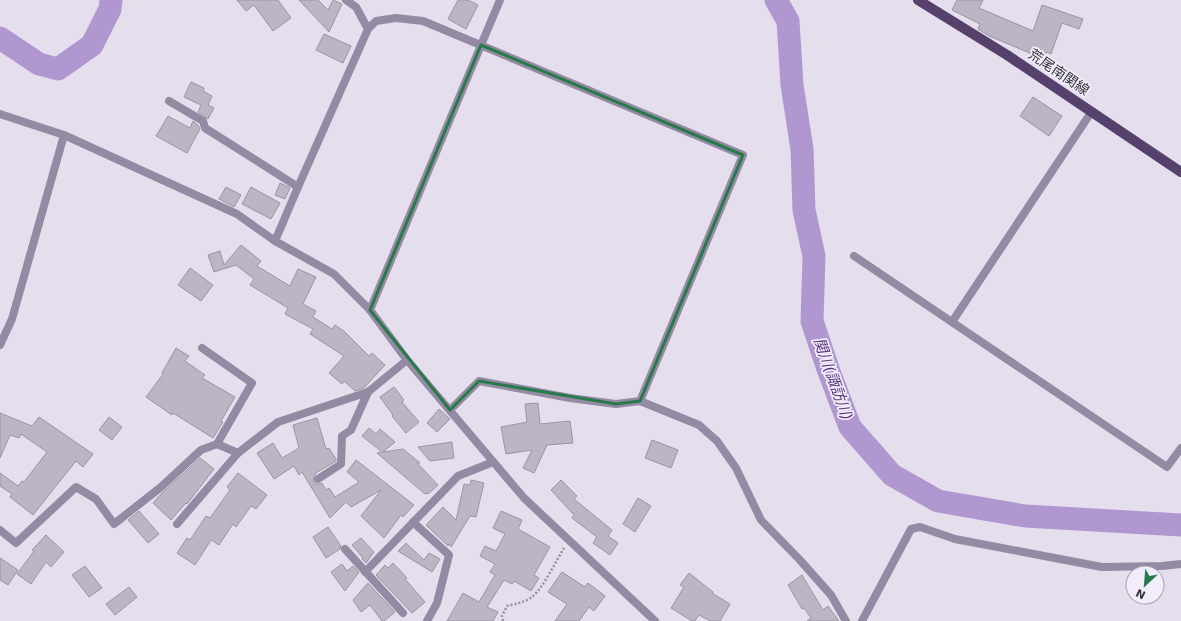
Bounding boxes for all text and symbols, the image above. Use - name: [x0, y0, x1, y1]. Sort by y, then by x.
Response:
- street label: 荒尾南関線: [1026, 46, 1092, 98]
- water label: 関川(諏訪川): [810, 335, 856, 423]
- north arrow: [1125, 565, 1165, 605]
- text: N: [1134, 586, 1148, 601]

